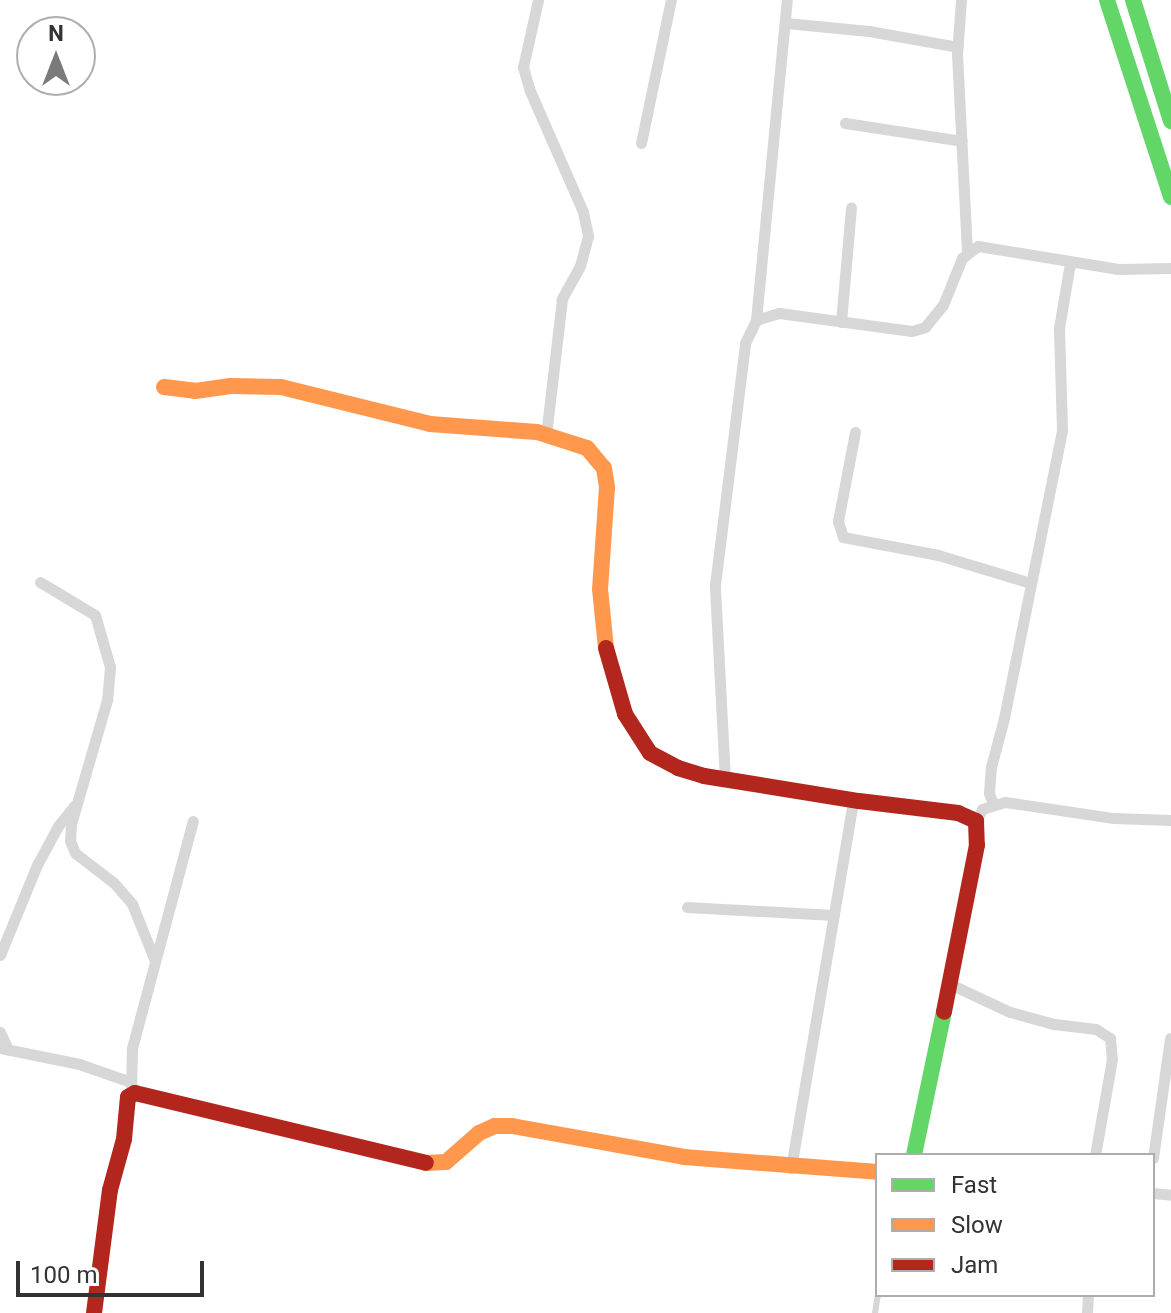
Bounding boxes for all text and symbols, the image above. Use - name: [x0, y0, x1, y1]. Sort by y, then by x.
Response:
- north arrow: [16, 16, 96, 96]
- text: N: [48, 21, 64, 46]
- legend: [875, 1153, 1155, 1297]
- text: Fast: [951, 1171, 997, 1199]
- text: Slow: [951, 1211, 1003, 1239]
- scale bar: [20, 1245, 208, 1295]
- text: Jam: [951, 1251, 998, 1279]
- text: 100 m: [30, 1261, 97, 1289]

